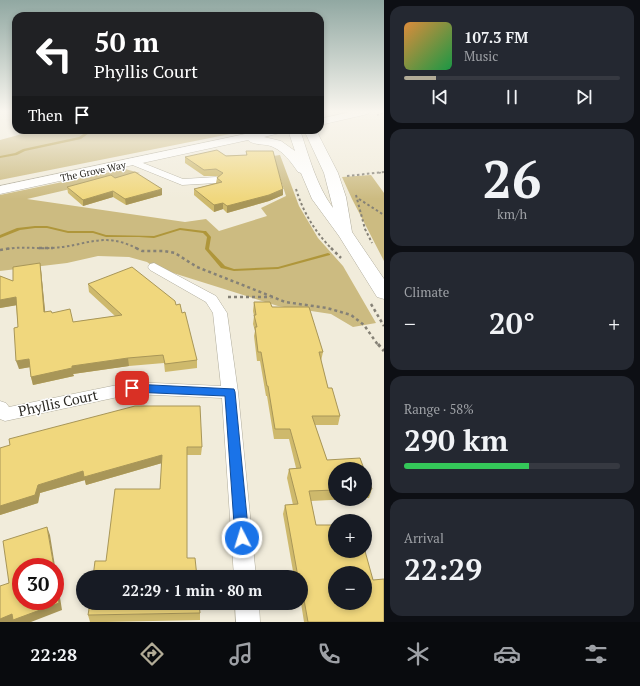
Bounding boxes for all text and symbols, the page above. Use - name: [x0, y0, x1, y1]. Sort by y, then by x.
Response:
- text: 50 m: [94, 23, 159, 60]
- text: 107.3 FM: [464, 27, 528, 47]
- icon: left: [28, 28, 80, 80]
- text: Music: [464, 47, 498, 65]
- text: Phyllis Court: [94, 59, 198, 83]
- icon: previous: [429, 86, 451, 108]
- icon: pause: [501, 86, 523, 108]
- icon: next: [573, 86, 595, 108]
- icon: arrive: [71, 104, 93, 126]
- text: Then: [28, 105, 63, 125]
- text: 26: [483, 144, 541, 213]
- street label: The Grove Way: [59, 158, 128, 185]
- text: km/h: [497, 205, 527, 223]
- text: Climate: [404, 283, 449, 301]
- text: 20°: [489, 303, 535, 343]
- text: −: [404, 309, 416, 338]
- text: +: [608, 309, 620, 338]
- pin: [115, 371, 149, 405]
- icon: arrive: [121, 377, 143, 399]
- street label: Phyllis Court: [16, 385, 100, 420]
- text: Range · 58%: [404, 400, 474, 418]
- text: 290 km: [404, 420, 508, 460]
- map controls: [328, 462, 372, 610]
- button: sound: [328, 462, 372, 506]
- button: +: [328, 514, 372, 558]
- position arrow: [221, 517, 263, 559]
- text: Arrival: [404, 529, 444, 547]
- text: 22:29: [404, 549, 482, 589]
- speed limit sign: 30: [12, 558, 64, 610]
- button: −: [328, 566, 372, 610]
- text: 22:29 · 1 min · 80 m: [122, 580, 262, 600]
- icon: directions: [138, 640, 166, 668]
- icon: music: [227, 640, 255, 668]
- icon: phone: [315, 640, 343, 668]
- icon: climate: [404, 640, 432, 668]
- icon: car: [493, 640, 521, 668]
- icon: filters: [582, 640, 610, 668]
- text: 22:28: [30, 642, 77, 666]

